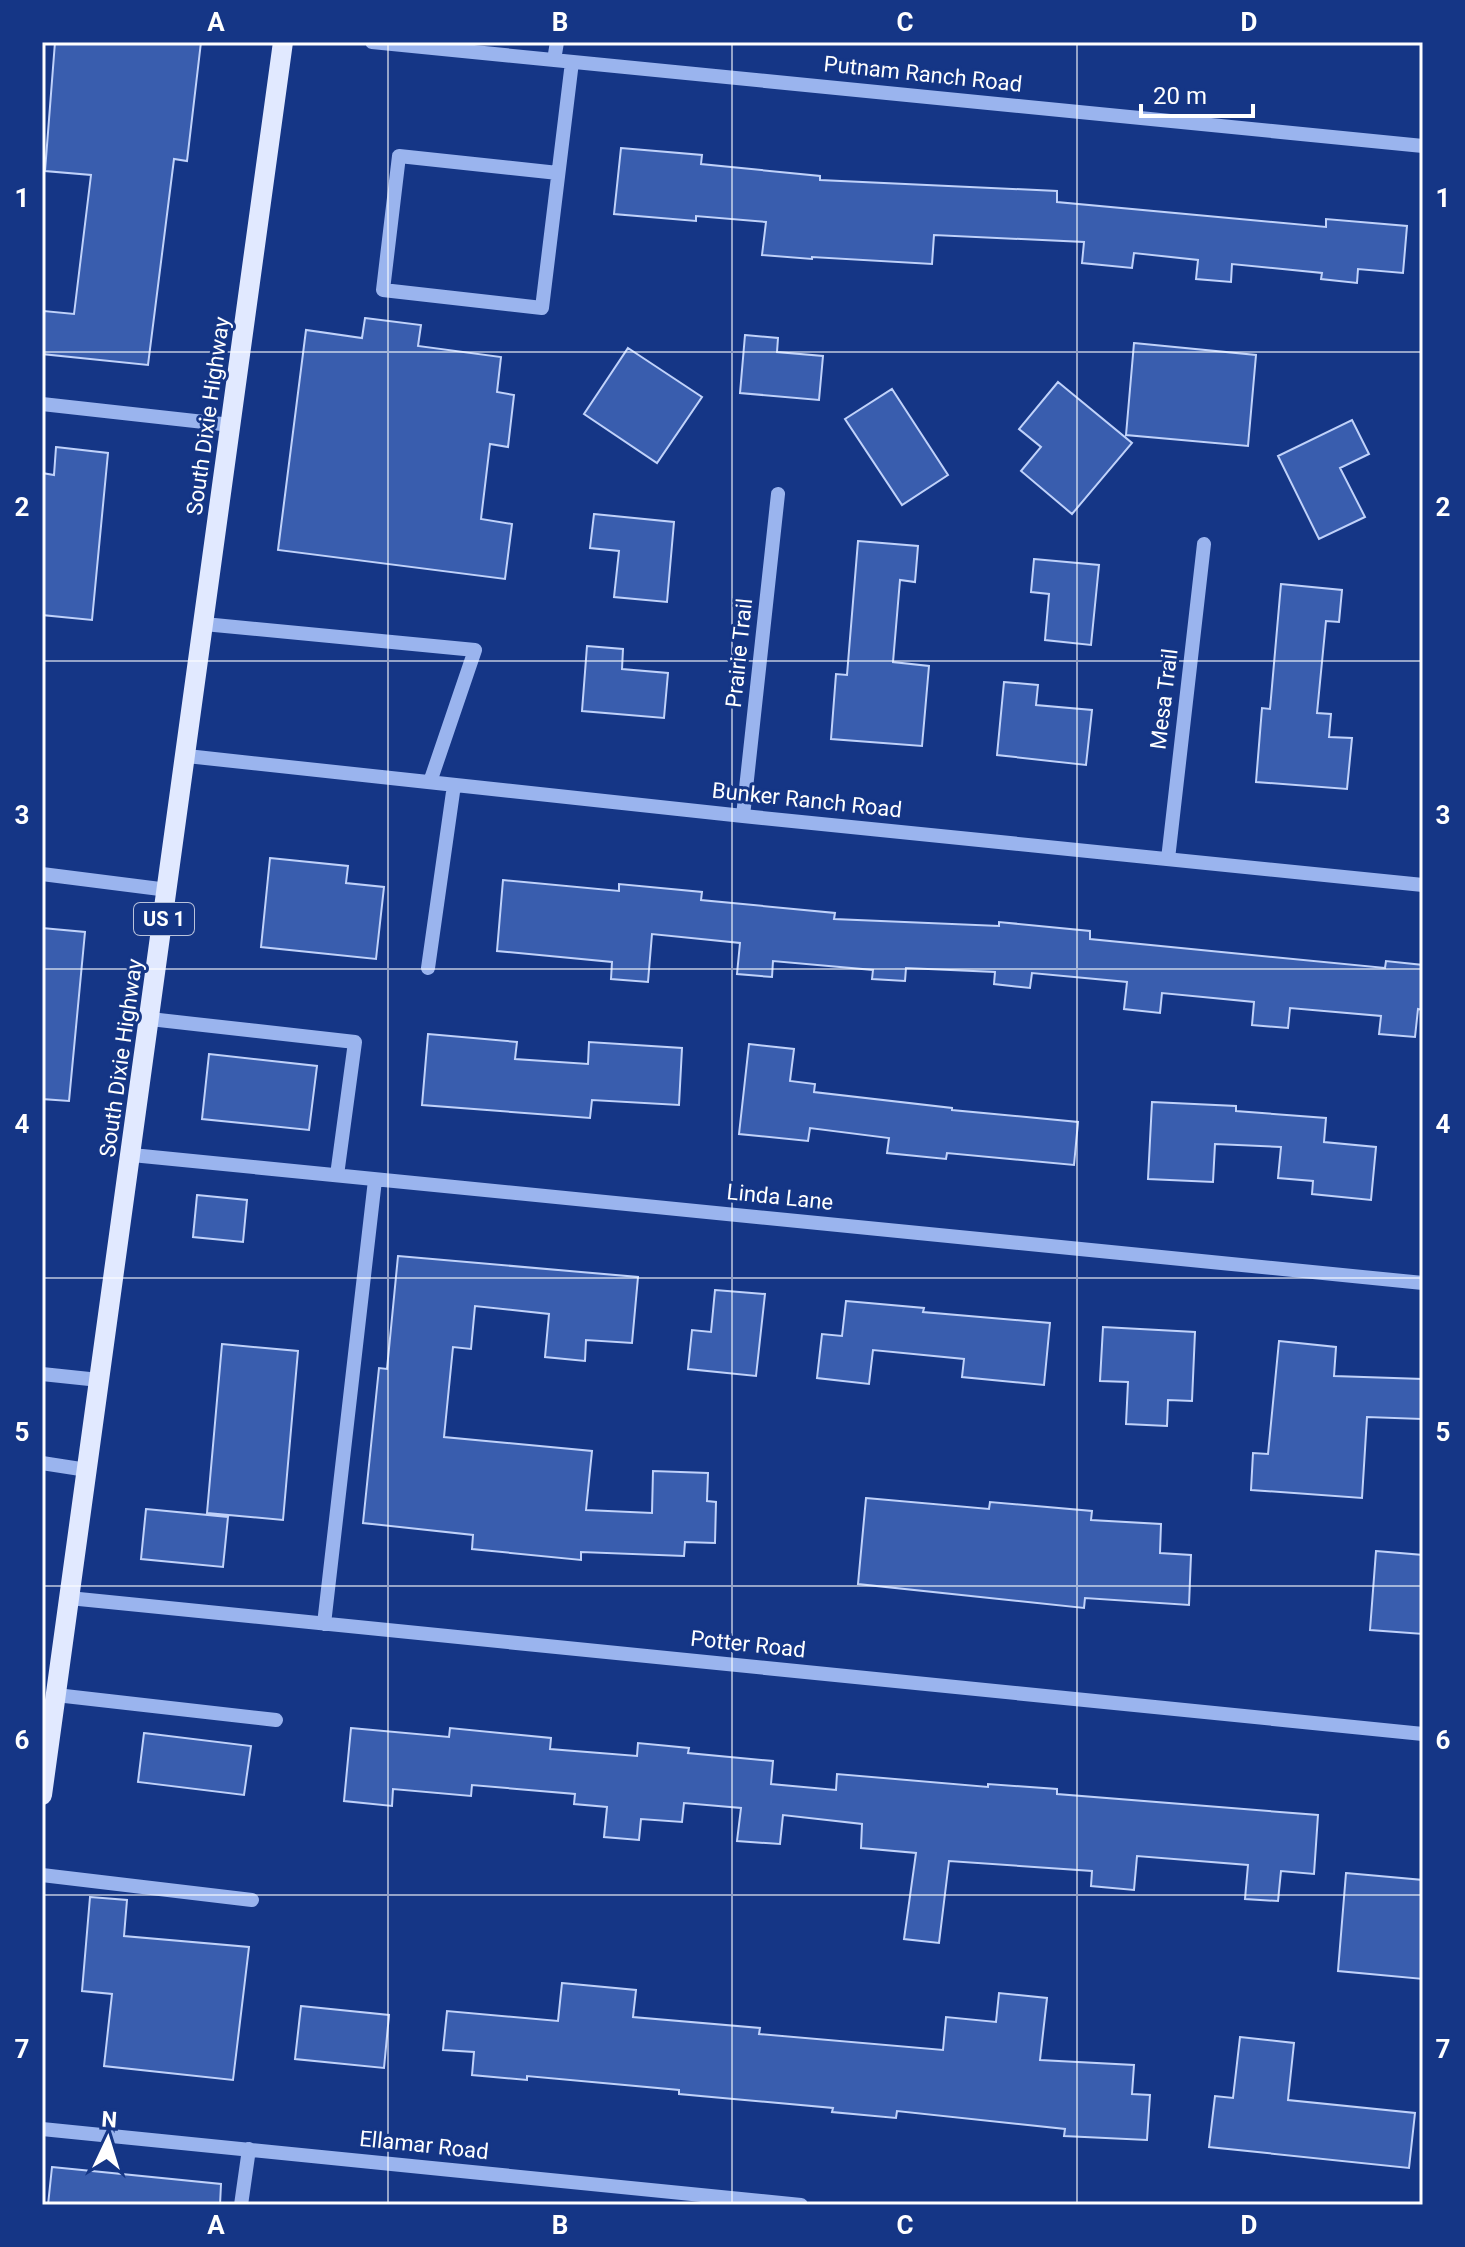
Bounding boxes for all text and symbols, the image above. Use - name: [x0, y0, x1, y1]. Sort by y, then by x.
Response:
- text: A: [207, 7, 225, 37]
- text: B: [552, 7, 568, 37]
- text: C: [896, 7, 914, 37]
- text: D: [1241, 7, 1257, 37]
- street label: Putnam Ranch Road: [823, 51, 1023, 97]
- scale bar: [1141, 68, 1253, 118]
- text: 20 m: [1153, 82, 1207, 110]
- text: 1: [15, 183, 29, 213]
- text: 1: [1436, 183, 1450, 213]
- street label: South Dixie Highway: [182, 315, 234, 517]
- text: 2: [15, 492, 29, 522]
- text: 2: [1436, 492, 1450, 522]
- street label: Prairie Trail: [721, 597, 757, 709]
- street label: Mesa Trail: [1145, 647, 1183, 751]
- street label: Bunker Ranch Road: [711, 778, 903, 822]
- text: 3: [15, 800, 29, 830]
- text: 3: [1436, 800, 1450, 830]
- road number: US 1: [134, 903, 194, 935]
- street label: South Dixie Highway: [95, 957, 147, 1159]
- text: 4: [15, 1109, 30, 1139]
- text: 4: [1436, 1109, 1451, 1139]
- street label: Linda Lane: [726, 1179, 834, 1215]
- text: 5: [15, 1417, 29, 1447]
- text: 5: [1436, 1417, 1450, 1447]
- street label: Potter Road: [689, 1626, 807, 1662]
- text: 6: [15, 1725, 30, 1755]
- text: 6: [1436, 1725, 1451, 1755]
- text: 7: [15, 2034, 29, 2064]
- text: 7: [1436, 2034, 1450, 2064]
- north arrow: [68, 2099, 148, 2179]
- text: N: [101, 2107, 118, 2133]
- street label: Ellamar Road: [358, 2126, 490, 2164]
- text: A: [207, 2210, 225, 2240]
- text: B: [552, 2210, 568, 2240]
- text: C: [896, 2210, 914, 2240]
- text: D: [1241, 2210, 1257, 2240]

